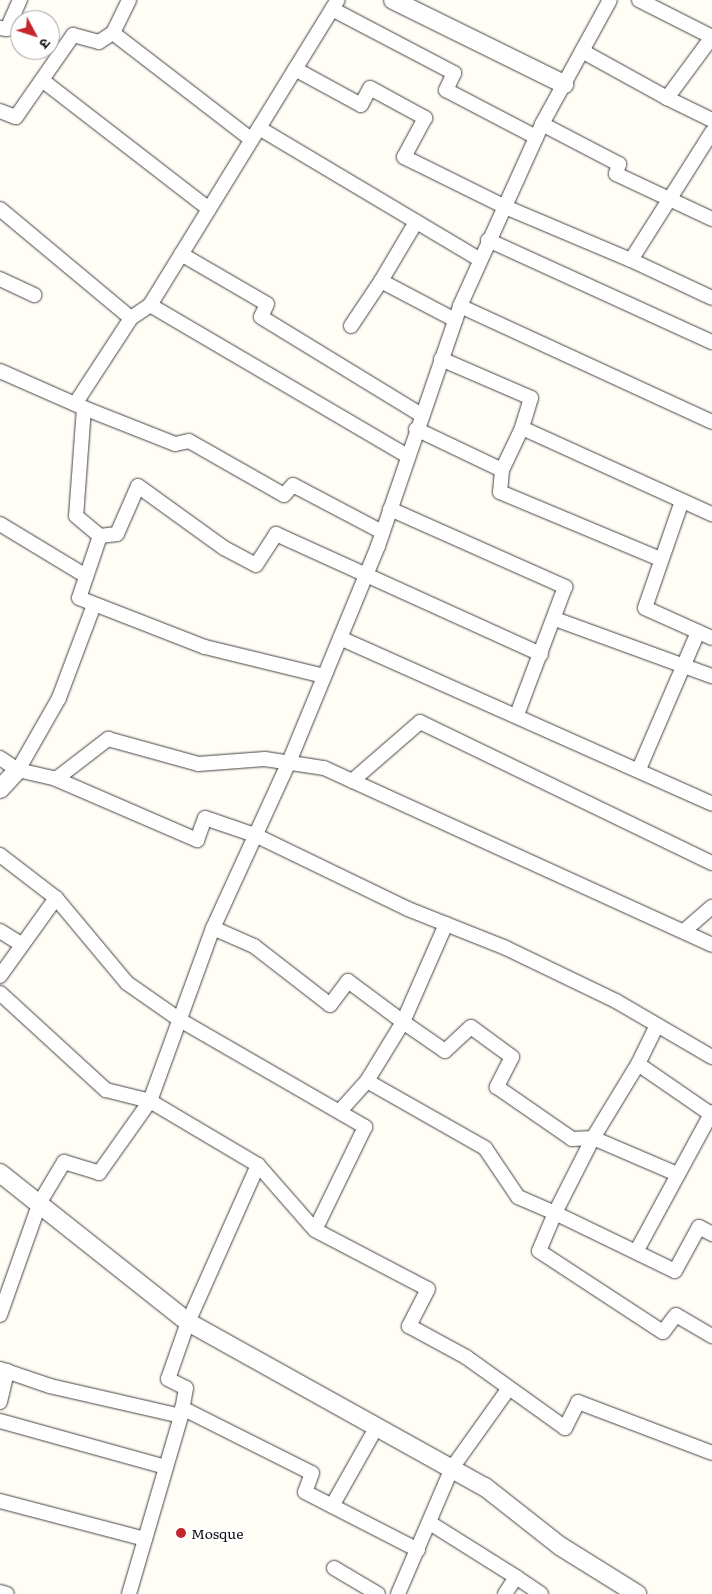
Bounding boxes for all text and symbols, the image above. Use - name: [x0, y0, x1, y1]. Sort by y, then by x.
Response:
- north arrow: [10, 10, 60, 60]
- text: उ: [35, 34, 56, 54]
- place label: Mosque: [191, 1525, 243, 1541]
- marker: Mosque: [175, 1527, 187, 1539]

